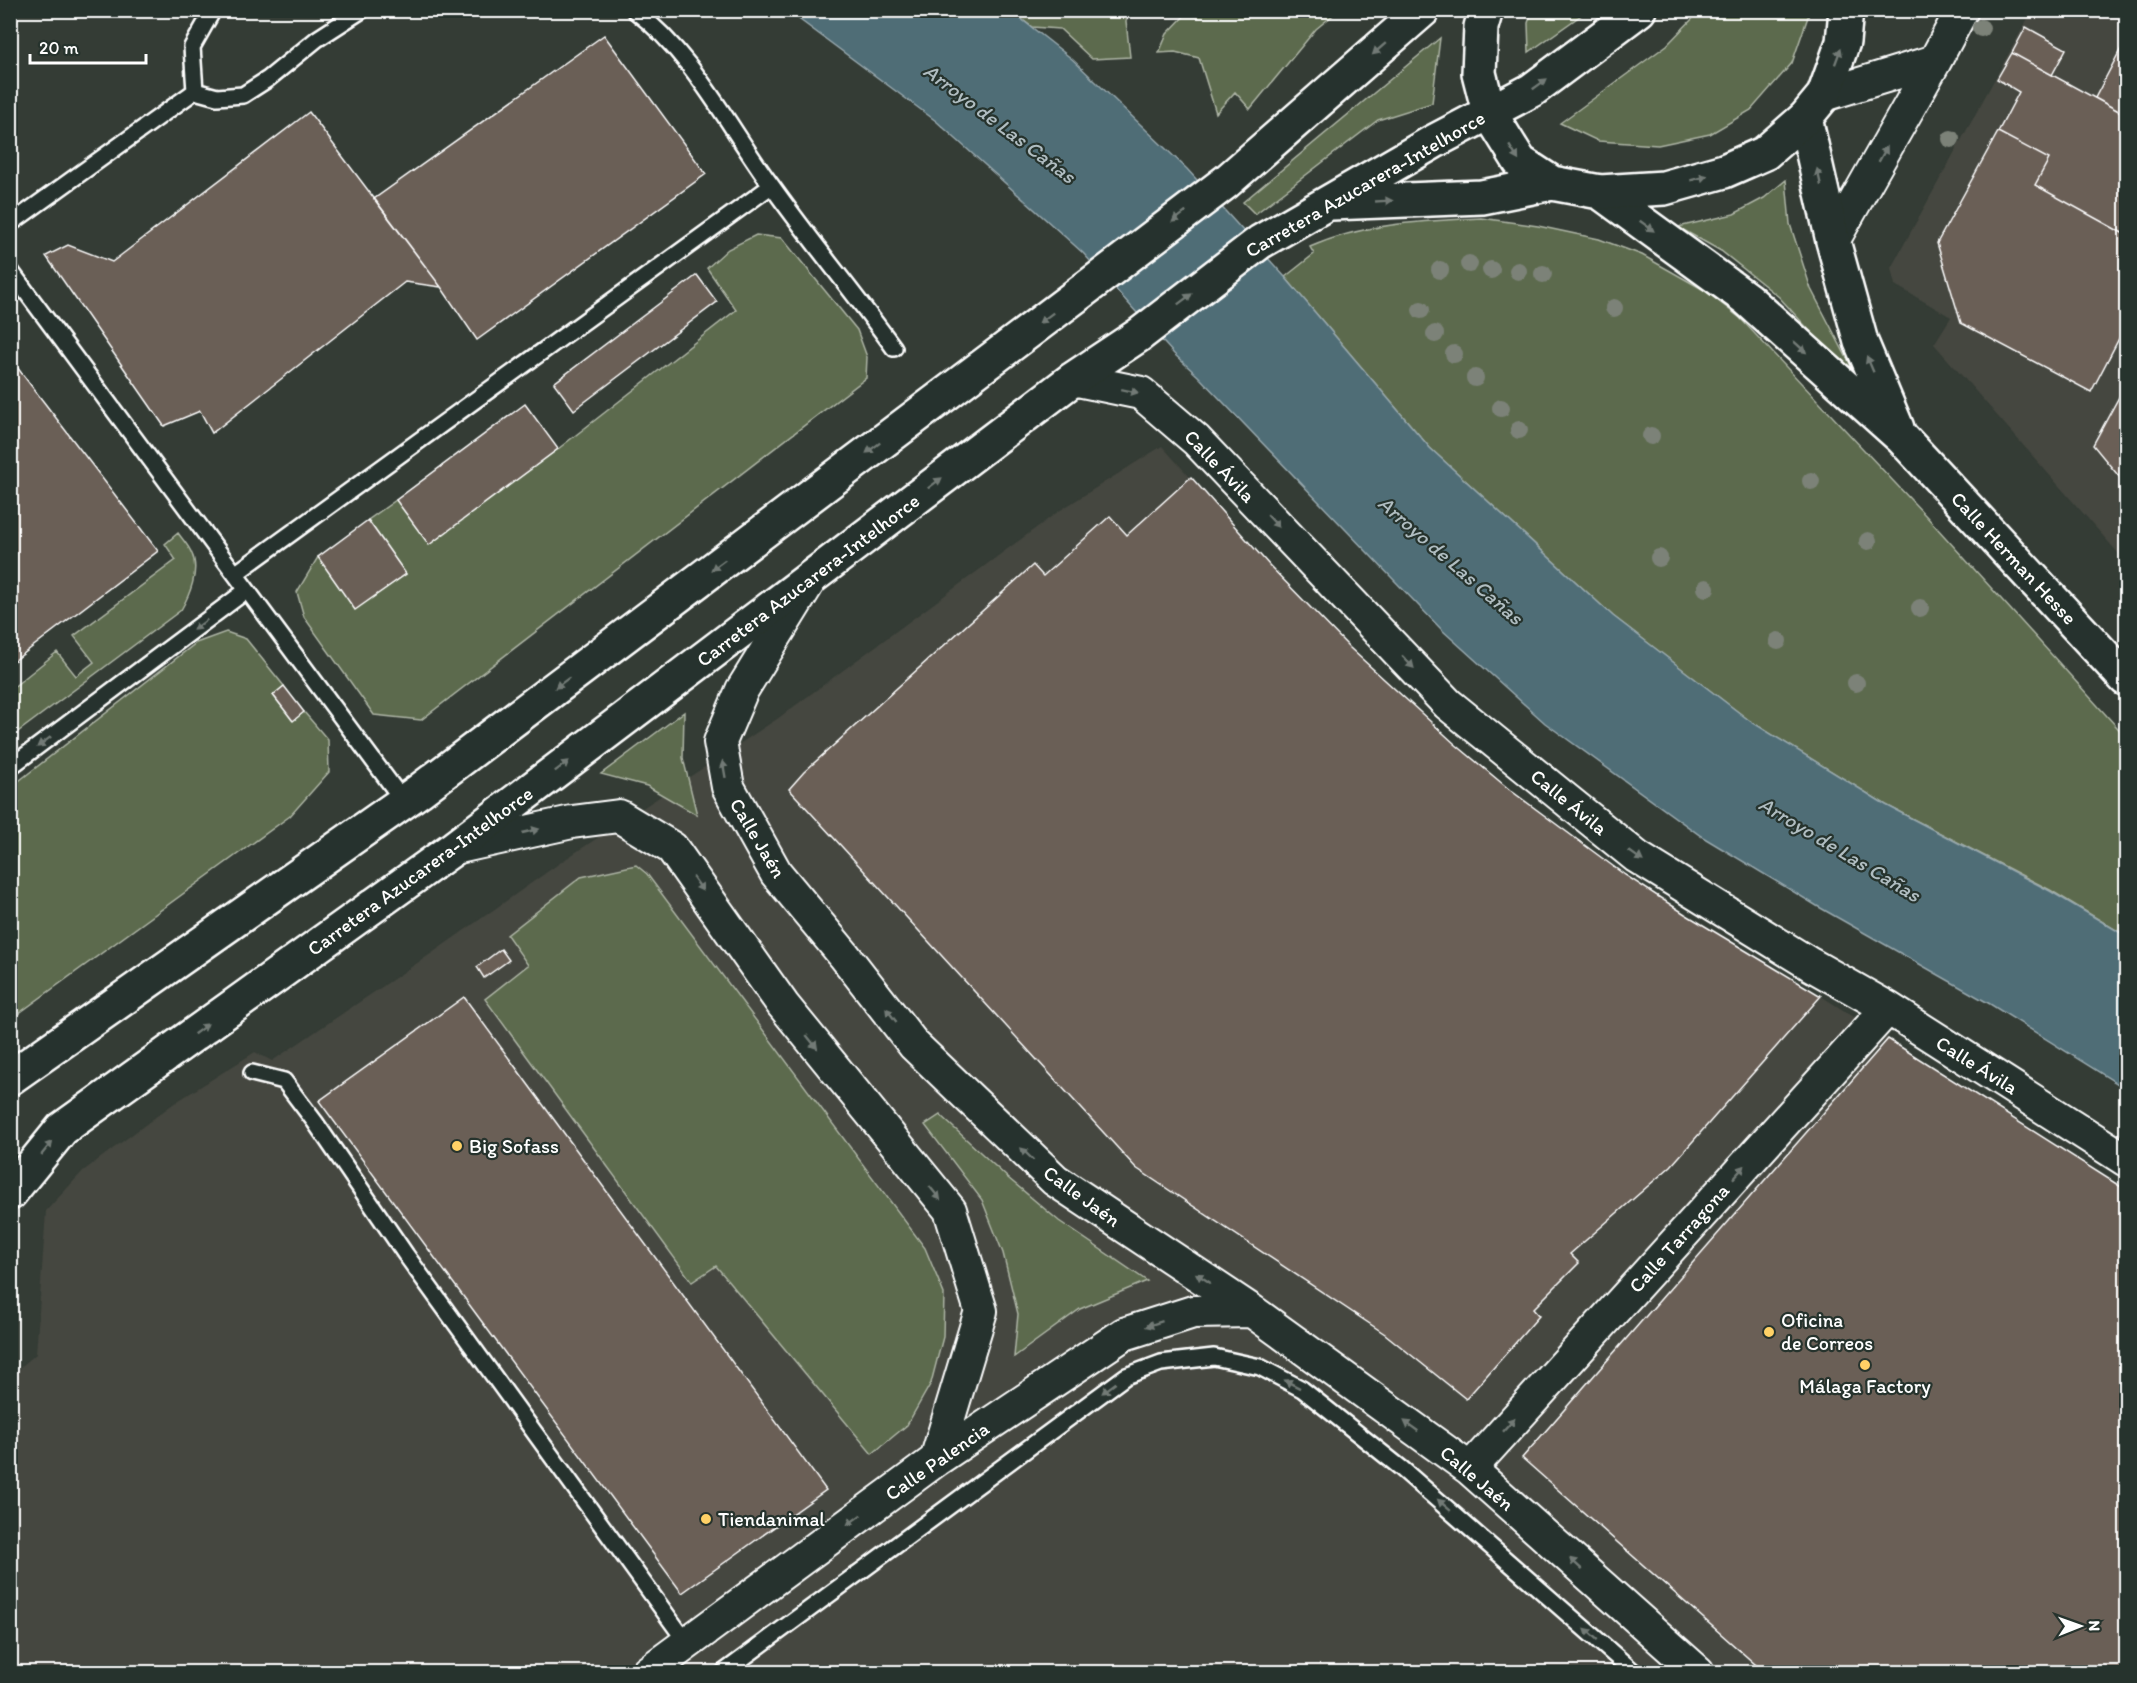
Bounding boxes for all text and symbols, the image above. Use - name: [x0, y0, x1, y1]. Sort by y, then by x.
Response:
- scale bar: [30, 27, 146, 65]
- text: 20 m: [39, 37, 79, 59]
- one-way arrow: [1372, 42, 1387, 55]
- one-way arrow: [1833, 47, 1843, 65]
- water label: Arroyo de Las Cañas: [919, 58, 1081, 189]
- one-way arrow: [1532, 78, 1548, 90]
- street label: Carretera Azucarera-Intelhorce: [1241, 105, 1489, 263]
- one-way arrow: [1509, 145, 1520, 161]
- one-way arrow: [1878, 145, 1888, 162]
- one-way arrow: [1813, 168, 1823, 186]
- one-way arrow: [1690, 173, 1708, 183]
- one-way arrow: [1375, 196, 1394, 205]
- one-way arrow: [1172, 211, 1187, 223]
- one-way arrow: [1640, 220, 1655, 232]
- one-way arrow: [1177, 293, 1193, 306]
- one-way arrow: [1038, 312, 1054, 324]
- one-way arrow: [1793, 340, 1808, 354]
- one-way arrow: [1865, 355, 1875, 373]
- one-way arrow: [1121, 387, 1140, 396]
- street label: Calle Ávila: [1179, 425, 1261, 508]
- one-way arrow: [866, 442, 882, 454]
- one-way arrow: [928, 478, 943, 490]
- street label: Calle Herman Hesse: [1946, 486, 2082, 630]
- street label: Carretera Azucarera-Intelhorce: [692, 488, 924, 672]
- water label: Arroyo de Las Cañas: [1373, 490, 1529, 630]
- one-way arrow: [1266, 513, 1279, 528]
- one-way arrow: [710, 559, 725, 571]
- one-way arrow: [192, 619, 207, 631]
- one-way arrow: [1400, 655, 1414, 669]
- one-way arrow: [555, 677, 571, 689]
- one-way arrow: [36, 736, 51, 748]
- one-way arrow: [720, 759, 729, 778]
- one-way arrow: [554, 760, 570, 772]
- street label: Calle Ávila: [1526, 764, 1613, 841]
- street label: Carretera Azucarera-Intelhorce: [303, 781, 537, 961]
- water label: Arroyo de Las Cañas: [1755, 791, 1926, 907]
- street label: Calle Jaén: [725, 794, 791, 882]
- one-way arrow: [522, 826, 541, 835]
- one-way arrow: [1628, 850, 1644, 862]
- one-way arrow: [692, 875, 704, 891]
- one-way arrow: [885, 1007, 898, 1023]
- one-way arrow: [194, 1024, 209, 1036]
- street label: Calle Ávila: [1932, 1030, 2023, 1100]
- one-way arrow: [806, 1034, 818, 1049]
- place label: Big Sofass: [469, 1134, 559, 1158]
- marker: Big Sofass: [450, 1139, 464, 1153]
- one-way arrow: [41, 1140, 54, 1156]
- one-way arrow: [1020, 1147, 1035, 1161]
- street label: Calle Jaén: [1039, 1160, 1125, 1232]
- one-way arrow: [1732, 1165, 1745, 1180]
- street label: Calle Tarragona: [1624, 1178, 1735, 1298]
- one-way arrow: [929, 1185, 942, 1201]
- one-way arrow: [1195, 1273, 1212, 1284]
- place label: Oficina de Correos: [1781, 1308, 1873, 1355]
- one-way arrow: [1145, 1320, 1163, 1329]
- marker: Oficina de Correos: [1762, 1325, 1776, 1339]
- marker: Málaga Factory: [1858, 1358, 1872, 1372]
- place label: Málaga Factory: [1799, 1374, 1931, 1398]
- one-way arrow: [1283, 1379, 1300, 1388]
- one-way arrow: [1101, 1382, 1116, 1394]
- street label: Calle Palencia: [880, 1416, 994, 1506]
- one-way arrow: [1502, 1418, 1515, 1433]
- one-way arrow: [1403, 1420, 1419, 1432]
- street label: Calle Jaén: [1435, 1440, 1519, 1516]
- one-way arrow: [1437, 1499, 1452, 1512]
- place label: Tiendanimal: [718, 1507, 825, 1531]
- marker: Tiendanimal: [699, 1512, 713, 1526]
- one-way arrow: [847, 1514, 863, 1526]
- one-way arrow: [1569, 1558, 1584, 1571]
- north arrow: [2050, 1596, 2110, 1656]
- text: N: [2085, 1620, 2104, 1631]
- one-way arrow: [1583, 1627, 1598, 1641]

